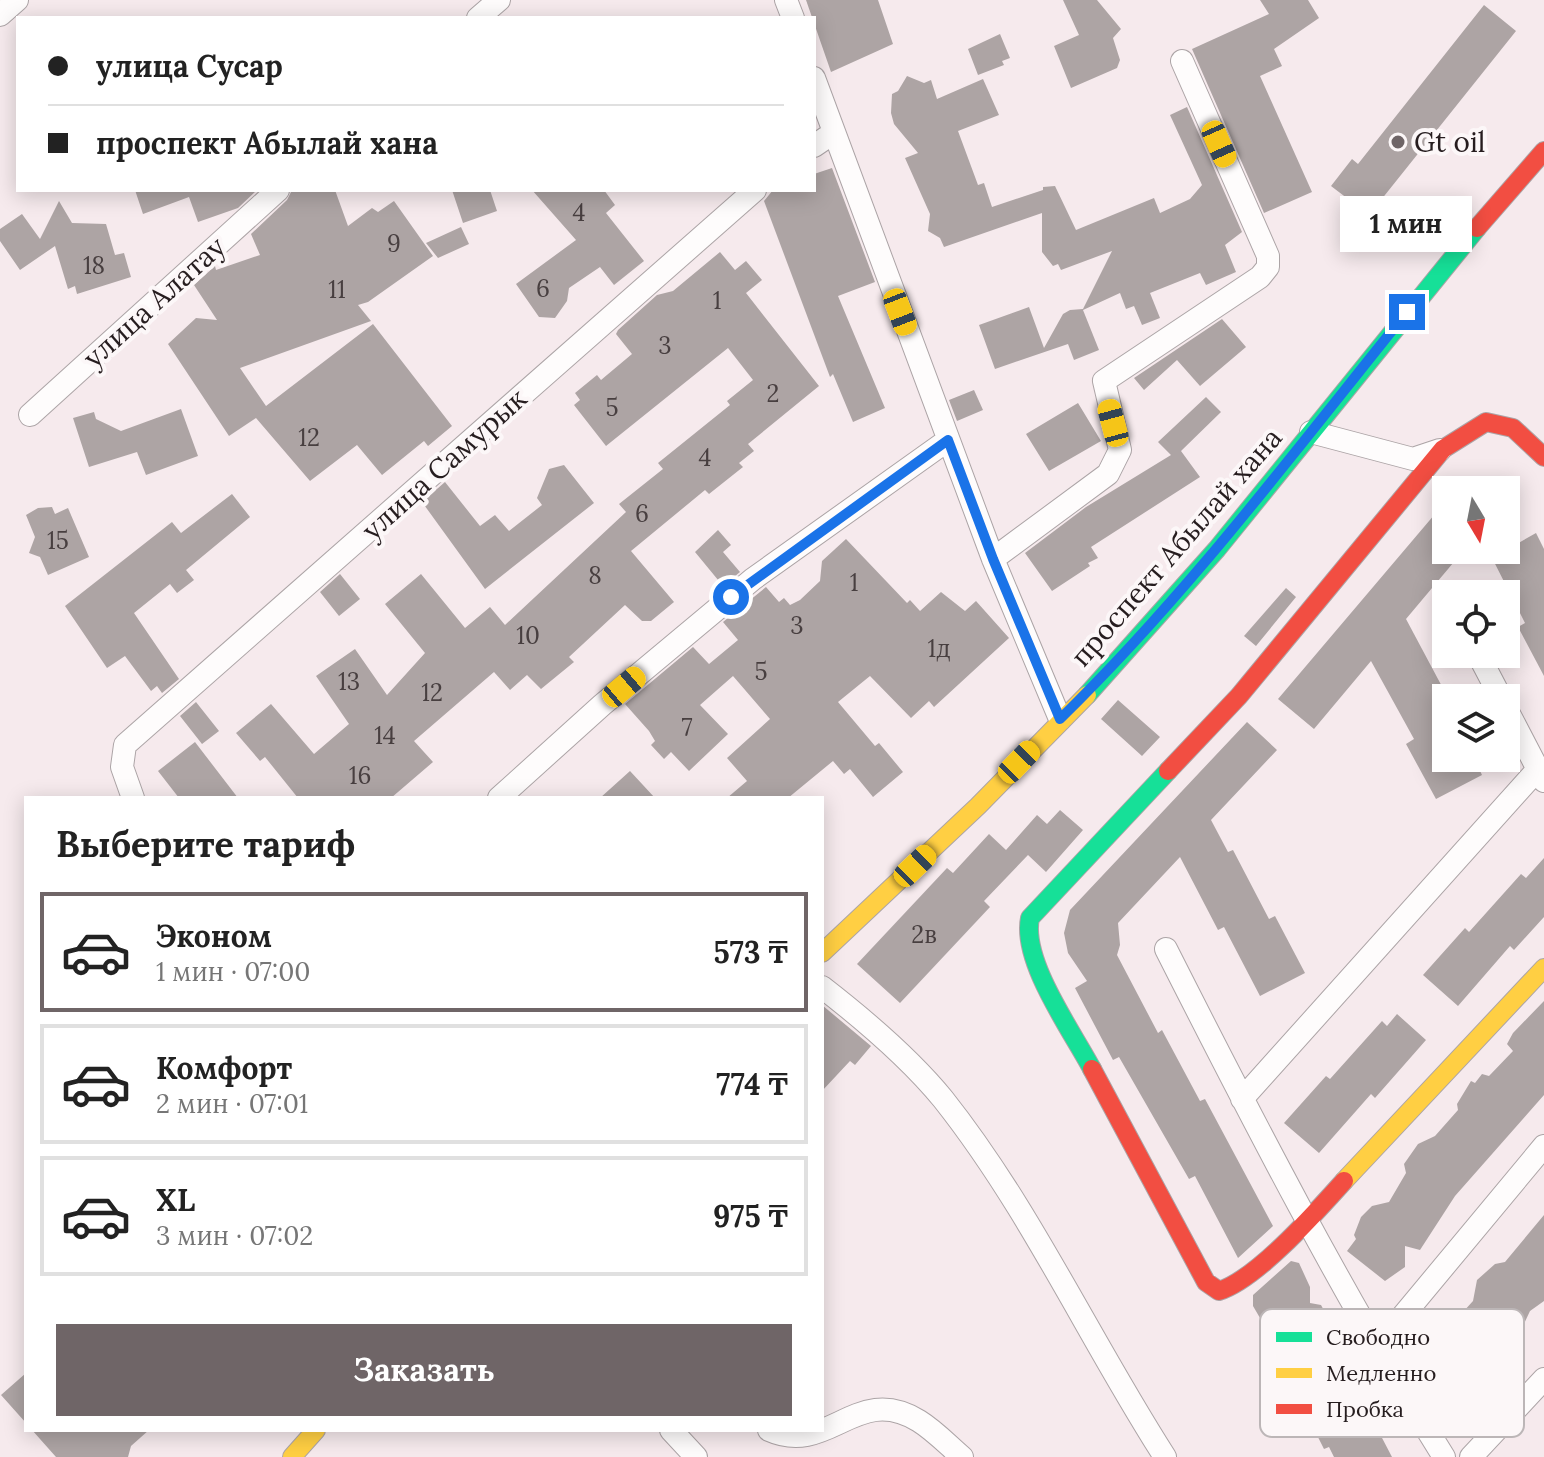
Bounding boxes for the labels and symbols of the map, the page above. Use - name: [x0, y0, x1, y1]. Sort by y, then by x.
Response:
- car: [1198, 117, 1240, 171]
- place label: Gt oil: [1414, 124, 1485, 160]
- marker: Gt oil: [1389, 133, 1407, 151]
- callout: 1 мин: [1341, 196, 1473, 252]
- house number: 4: [572, 197, 586, 228]
- house number: 9: [387, 228, 401, 259]
- street label: улица Алатау: [75, 229, 233, 375]
- house number: 18: [83, 250, 105, 281]
- house number: 6: [536, 273, 550, 304]
- house number: 11: [328, 274, 346, 305]
- house number: 1: [713, 285, 721, 316]
- car: [880, 285, 920, 339]
- route end: [1389, 294, 1425, 330]
- house number: 3: [658, 330, 672, 361]
- house number: 2: [767, 378, 779, 409]
- street label: улица Самурык: [354, 380, 534, 548]
- house number: 5: [605, 392, 619, 423]
- car: [1095, 397, 1131, 449]
- street label: проспект Абылай хана: [1063, 420, 1289, 674]
- house number: 12: [298, 422, 320, 453]
- house number: 4: [698, 442, 712, 473]
- north arrow: [1432, 476, 1520, 564]
- house number: 6: [635, 498, 649, 529]
- house number: 15: [47, 525, 69, 556]
- house number: 8: [588, 560, 602, 591]
- house number: 1: [850, 567, 858, 598]
- route start: [713, 579, 749, 615]
- house number: 3: [790, 610, 804, 641]
- house number: 10: [516, 620, 540, 651]
- house number: 1д: [928, 633, 950, 664]
- house number: 5: [754, 656, 768, 687]
- car: [598, 662, 650, 712]
- house number: 13: [338, 666, 360, 697]
- house number: 12: [421, 677, 443, 708]
- house number: 7: [681, 712, 693, 743]
- house number: 14: [374, 720, 396, 751]
- car: [994, 736, 1044, 788]
- house number: 16: [349, 760, 371, 791]
- car: [889, 841, 941, 891]
- house number: 2в: [911, 919, 937, 950]
- legend: [1260, 1309, 1524, 1437]
- text: Свободно: [1326, 1323, 1430, 1351]
- text: Медленно: [1326, 1359, 1436, 1387]
- text: Пробка: [1326, 1395, 1404, 1423]

